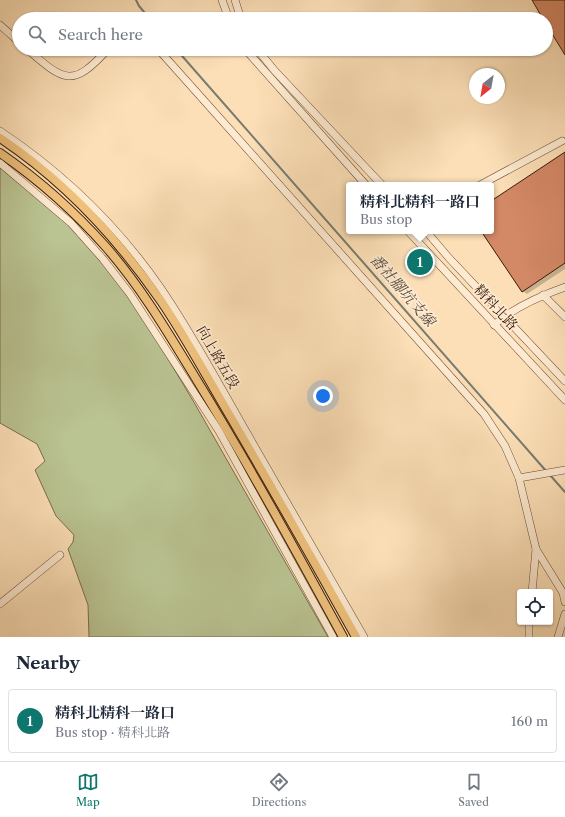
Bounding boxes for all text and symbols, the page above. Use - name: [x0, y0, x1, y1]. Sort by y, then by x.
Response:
- search box: [12, 12, 553, 56]
- icon: search: [26, 23, 48, 45]
- text: Search here: [58, 25, 143, 44]
- north arrow: [469, 68, 505, 104]
- popup: [346, 182, 494, 234]
- text: 精科北精科一路口: [360, 192, 480, 211]
- text: Bus stop: [360, 211, 412, 227]
- pin: 1: [407, 247, 433, 277]
- water label: 番社腳坑支線: [366, 250, 441, 332]
- street label: 精科北路: [470, 280, 522, 334]
- street label: 向上路五段: [193, 322, 243, 392]
- your location: [313, 386, 333, 406]
- map controls: [517, 589, 553, 625]
- button: locate: [517, 589, 553, 625]
- text: Nearby: [16, 653, 80, 673]
- text: 精科北精科一路口: [55, 703, 175, 722]
- text: 1: [27, 713, 33, 729]
- text: 160 m: [511, 713, 548, 729]
- text: Bus stop · 精科北路: [55, 724, 170, 740]
- tab: Map: [76, 771, 100, 809]
- tab: Directions: [252, 771, 306, 809]
- tab: Saved: [458, 771, 489, 809]

